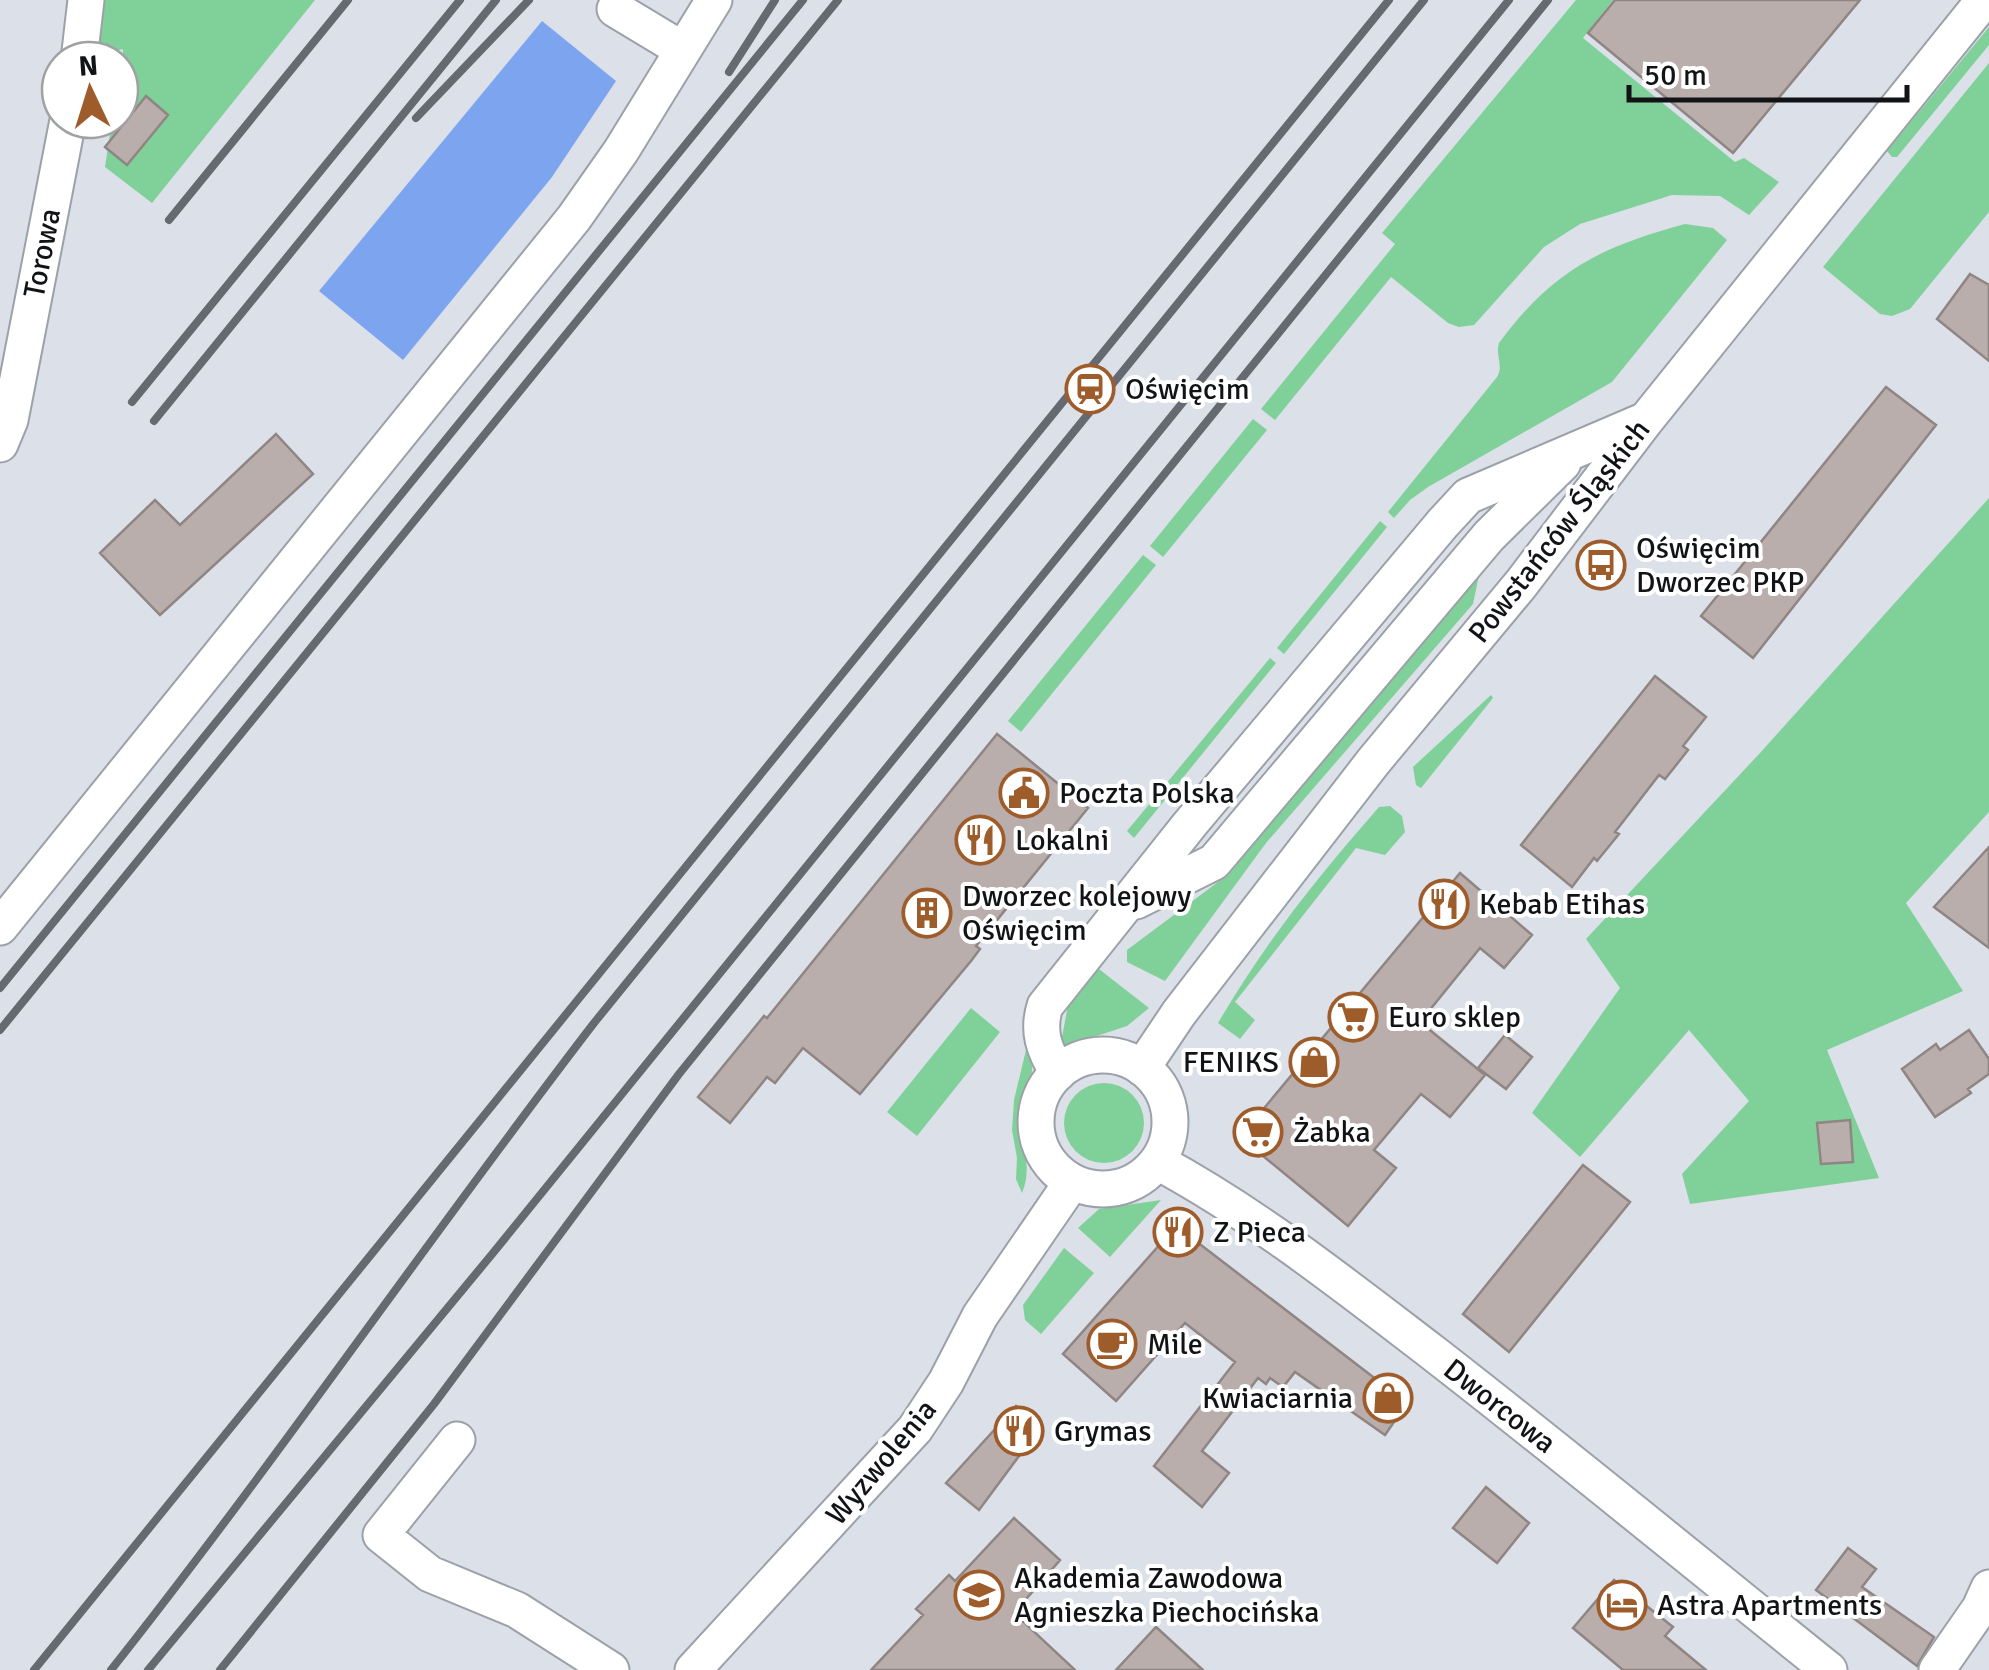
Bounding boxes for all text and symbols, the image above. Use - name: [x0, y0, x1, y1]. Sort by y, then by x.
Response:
- north arrow: [40, 40, 140, 140]
- scale bar: [1629, 40, 1906, 102]
- text: N: [77, 48, 99, 84]
- text: 50 m: [1644, 57, 1707, 94]
- street label: Torowa: [16, 205, 69, 301]
- station icon: Oświęcim: [1064, 363, 1116, 415]
- place label: Oświęcim: [1125, 371, 1250, 408]
- street label: Powstańców Śląskich: [1461, 412, 1658, 650]
- place label: Oświęcim Dworzec PKP: [1636, 530, 1804, 601]
- bus stop icon: Oświęcim Dworzec PKP: [1575, 539, 1627, 591]
- public building icon: Poczta Polska: [998, 767, 1050, 819]
- place label: Poczta Polska: [1059, 775, 1235, 812]
- restaurant icon: Lokalni: [954, 814, 1006, 866]
- place label: Lokalni: [1015, 822, 1109, 859]
- place label: Dworzec kolejowy Oświęcim: [962, 878, 1191, 949]
- restaurant icon: Kebab Etihas: [1418, 878, 1470, 930]
- place label: Kebab Etihas: [1479, 886, 1645, 923]
- building icon: Dworzec kolejowy Oświęcim: [901, 887, 953, 939]
- supermarket icon: Euro sklep: [1327, 991, 1379, 1043]
- place label: Euro sklep: [1388, 999, 1521, 1036]
- shop icon: FENIKS: [1288, 1036, 1340, 1088]
- place label: FENIKS: [1183, 1044, 1279, 1081]
- supermarket icon: Żabka: [1232, 1106, 1284, 1158]
- place label: Żabka: [1293, 1114, 1371, 1151]
- restaurant icon: Z Pieca: [1152, 1206, 1204, 1258]
- place label: Z Pieca: [1213, 1214, 1306, 1251]
- cafe icon: Mile: [1086, 1318, 1138, 1370]
- place label: Mile: [1147, 1326, 1203, 1363]
- street label: Dworcowa: [1436, 1351, 1563, 1462]
- shop icon: Kwiaciarnia: [1362, 1372, 1414, 1424]
- place label: Kwiaciarnia: [1202, 1380, 1353, 1417]
- street label: Wyzwolenia: [818, 1392, 945, 1533]
- restaurant icon: Grymas: [993, 1405, 1045, 1457]
- place label: Grymas: [1054, 1413, 1151, 1450]
- place label: Akademia Zawodowa Agnieszka Piechocińska: [1014, 1560, 1319, 1631]
- school or university icon: Akademia Zawodowa Agnieszka Piechocińska: [953, 1569, 1005, 1621]
- hotel icon: Astra Apartments: [1596, 1579, 1648, 1631]
- place label: Astra Apartments: [1657, 1587, 1882, 1624]

